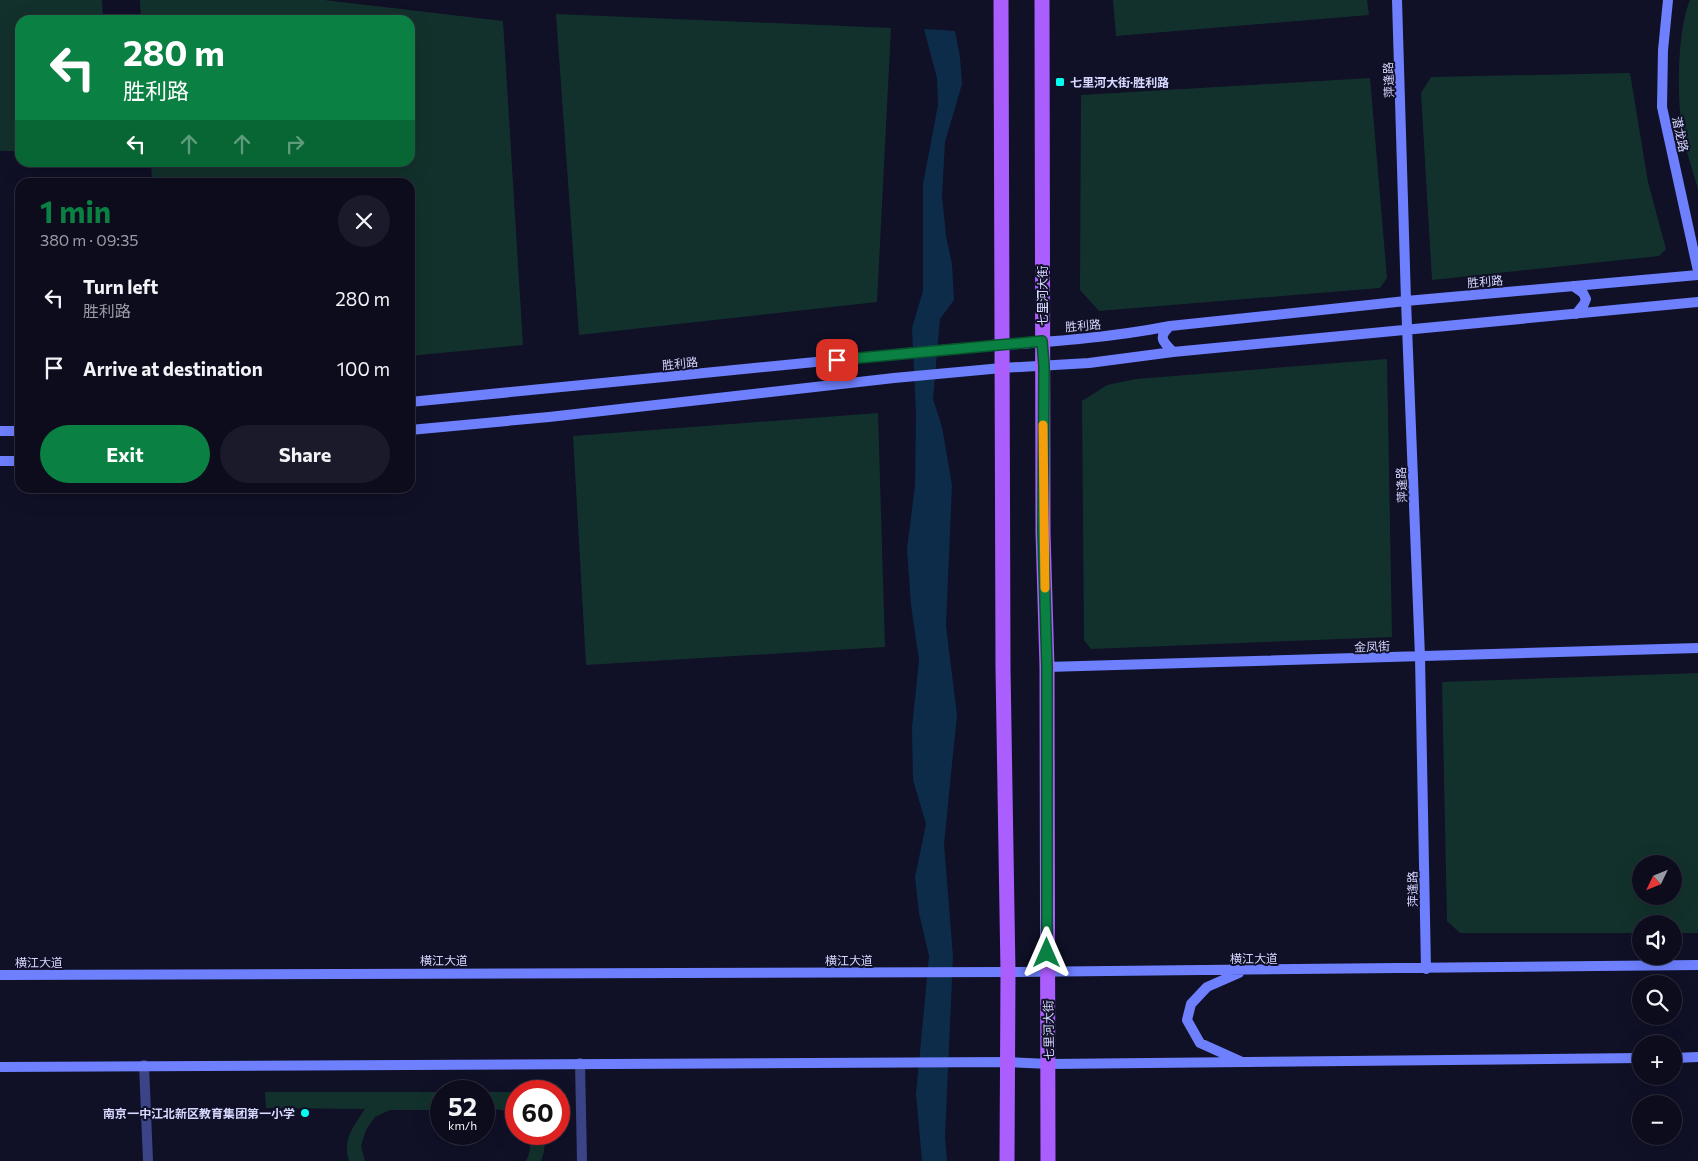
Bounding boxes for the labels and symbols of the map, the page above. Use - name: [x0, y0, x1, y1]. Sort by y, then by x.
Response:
- street label: 萍逢路: [1380, 62, 1396, 98]
- place label: 七里河大街·胜利路: [1070, 75, 1169, 89]
- marker: 七里河大街·胜利路: [1054, 76, 1066, 88]
- street label: 潜龙路: [1670, 115, 1692, 153]
- street label: 七里河大街: [1035, 266, 1049, 326]
- street label: 胜利路: [1466, 272, 1504, 290]
- street label: 胜利路: [1064, 316, 1102, 334]
- pin: [816, 339, 858, 381]
- street label: 胜利路: [661, 354, 699, 372]
- street label: 萍逢路: [1393, 467, 1409, 503]
- street label: 金凤街: [1354, 638, 1390, 654]
- north arrow: [1632, 855, 1682, 905]
- street label: 萍逢路: [1405, 871, 1419, 907]
- position arrow: [1020, 926, 1072, 978]
- street label: 横江大道: [1230, 951, 1278, 965]
- street label: 横江大道: [420, 953, 468, 967]
- street label: 横江大道: [825, 953, 873, 967]
- street label: 横江大道: [15, 955, 63, 969]
- street label: 七里河大街: [1040, 1000, 1056, 1060]
- speed limit sign: 60: [505, 1080, 570, 1145]
- place label: 南京一中江北新区教育集团第一小学: [103, 1106, 295, 1120]
- marker: 南京一中江北新区教育集团第一小学: [299, 1107, 311, 1119]

